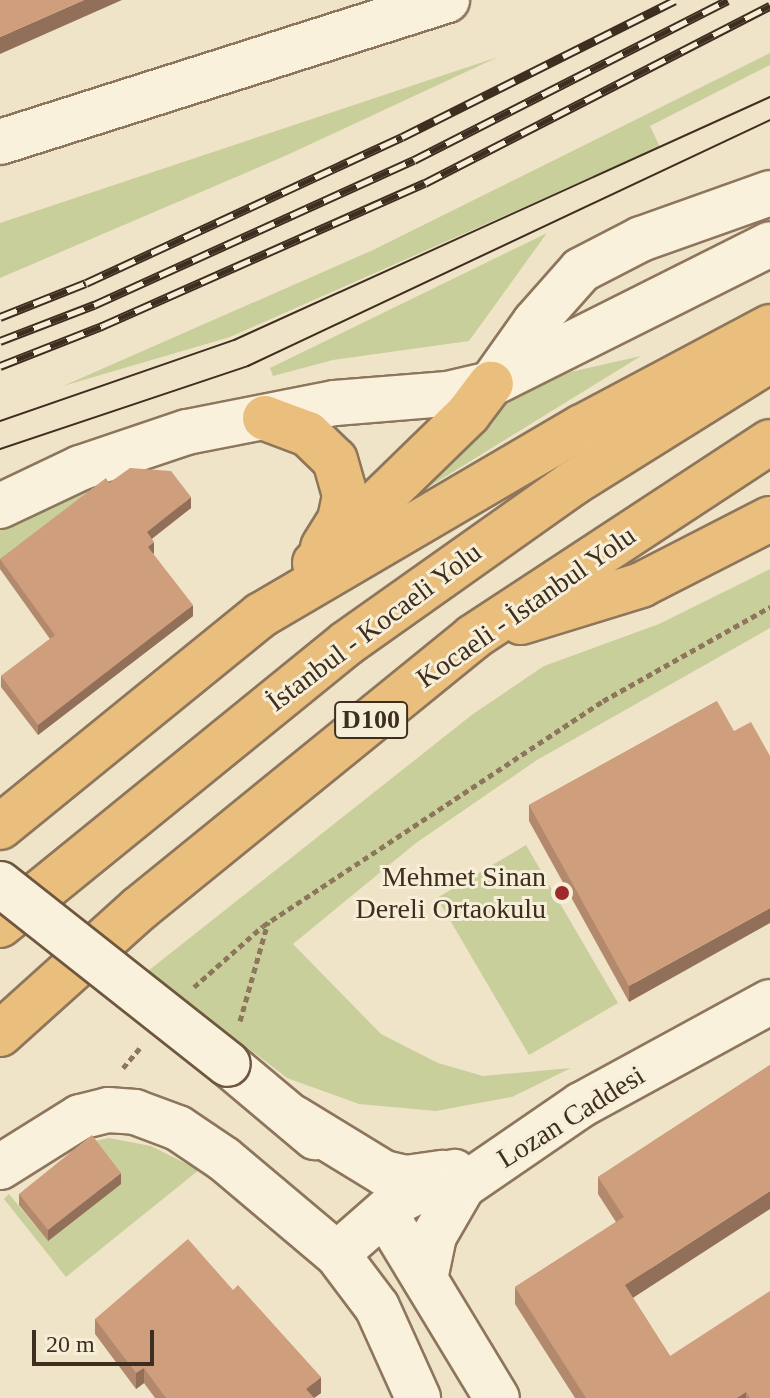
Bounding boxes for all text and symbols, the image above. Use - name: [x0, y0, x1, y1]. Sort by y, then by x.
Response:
- street label: Kocaeli - İstanbul Yolu: [410, 518, 642, 696]
- street label: İstanbul - Kocaeli Yolu: [260, 535, 488, 719]
- road number: D100: [333, 698, 409, 742]
- place label: Mehmet Sinan Dereli Ortaokulu: [356, 860, 546, 926]
- marker: Mehmet Sinan Dereli Ortaokulu: [553, 884, 571, 902]
- street label: Lozan Caddesi: [491, 1058, 651, 1176]
- scale bar: [36, 1314, 158, 1364]
- text: 20 m: [46, 1331, 95, 1357]

